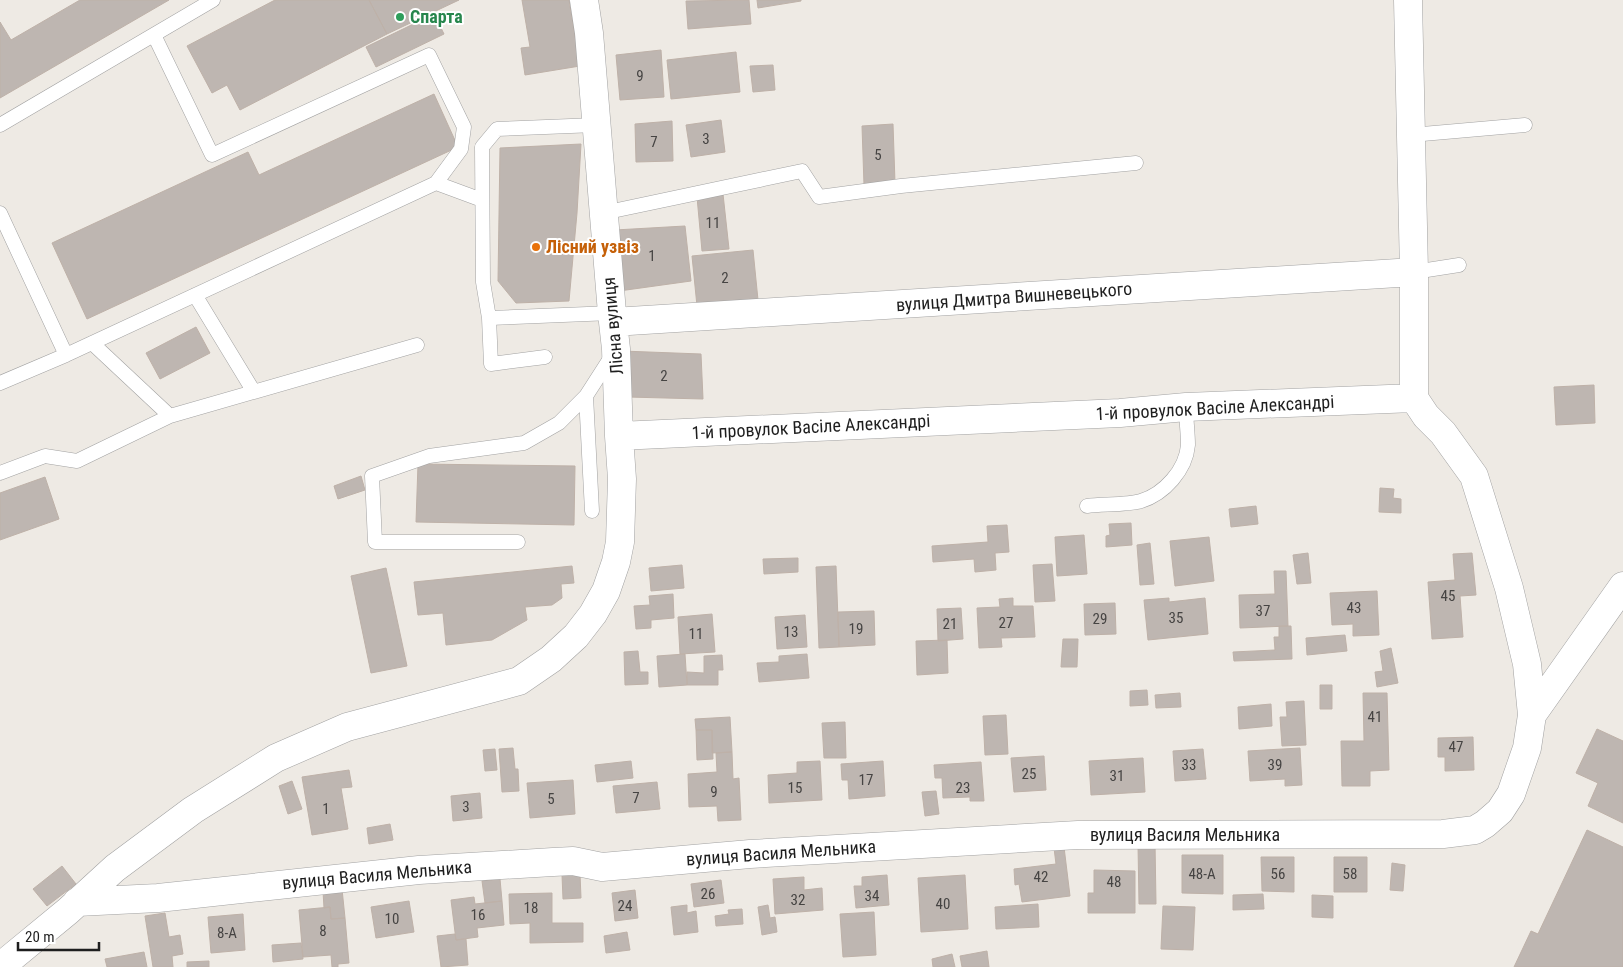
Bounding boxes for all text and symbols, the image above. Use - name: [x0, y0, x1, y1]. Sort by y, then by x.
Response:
- place label: Спарта: [410, 6, 463, 27]
- marker: Спарта: [394, 11, 406, 23]
- house number: 9: [636, 67, 644, 85]
- house number: 3: [702, 130, 710, 148]
- house number: 7: [650, 133, 658, 151]
- house number: 5: [874, 146, 882, 164]
- house number: 11: [706, 214, 720, 232]
- place label: Лісний узвіз: [546, 236, 639, 257]
- marker: Лісний узвіз: [530, 241, 542, 253]
- house number: 1: [648, 247, 656, 265]
- house number: 2: [721, 269, 729, 287]
- street label: Лісна вулиця: [598, 276, 627, 376]
- street label: вулиця Дмитра Вишневецького: [895, 278, 1133, 315]
- house number: 2: [660, 367, 668, 385]
- street label: 1-й провулок Васіле Александрі: [1095, 391, 1335, 424]
- street label: 1-й провулок Васіле Александрі: [691, 410, 931, 443]
- house number: 45: [1441, 587, 1455, 605]
- house number: 43: [1347, 599, 1361, 617]
- house number: 37: [1256, 602, 1270, 620]
- house number: 35: [1169, 609, 1183, 627]
- house number: 29: [1093, 610, 1107, 628]
- house number: 27: [999, 614, 1013, 632]
- house number: 21: [943, 615, 957, 633]
- house number: 19: [849, 620, 863, 638]
- house number: 13: [784, 623, 798, 641]
- house number: 11: [689, 625, 703, 643]
- house number: 41: [1368, 708, 1382, 726]
- house number: 47: [1449, 738, 1463, 756]
- house number: 33: [1182, 756, 1196, 774]
- house number: 39: [1268, 756, 1282, 774]
- house number: 25: [1022, 765, 1036, 783]
- house number: 31: [1110, 767, 1124, 785]
- house number: 17: [859, 771, 873, 789]
- house number: 15: [788, 779, 802, 797]
- house number: 23: [956, 779, 970, 797]
- house number: 9: [710, 783, 718, 801]
- house number: 7: [632, 789, 640, 807]
- house number: 5: [547, 790, 555, 808]
- house number: 3: [462, 798, 470, 816]
- house number: 1: [322, 800, 330, 818]
- street label: вулиця Василя Мельника: [1090, 824, 1280, 845]
- street label: вулиця Василя Мельника: [685, 835, 877, 870]
- street label: вулиця Василя Мельника: [281, 856, 473, 893]
- house number: 48-А: [1188, 865, 1216, 883]
- house number: 56: [1271, 865, 1285, 883]
- house number: 58: [1343, 865, 1357, 883]
- house number: 42: [1034, 868, 1048, 886]
- house number: 48: [1107, 873, 1121, 891]
- house number: 26: [701, 885, 715, 903]
- house number: 34: [865, 887, 879, 905]
- house number: 32: [791, 891, 805, 909]
- house number: 40: [936, 895, 950, 913]
- house number: 24: [618, 897, 632, 915]
- house number: 18: [524, 899, 538, 917]
- house number: 16: [471, 906, 485, 924]
- house number: 10: [385, 910, 399, 928]
- scale bar: [18, 920, 99, 952]
- house number: 8: [319, 922, 327, 940]
- house number: 8-А: [217, 924, 237, 942]
- text: 20 m: [25, 928, 55, 946]

